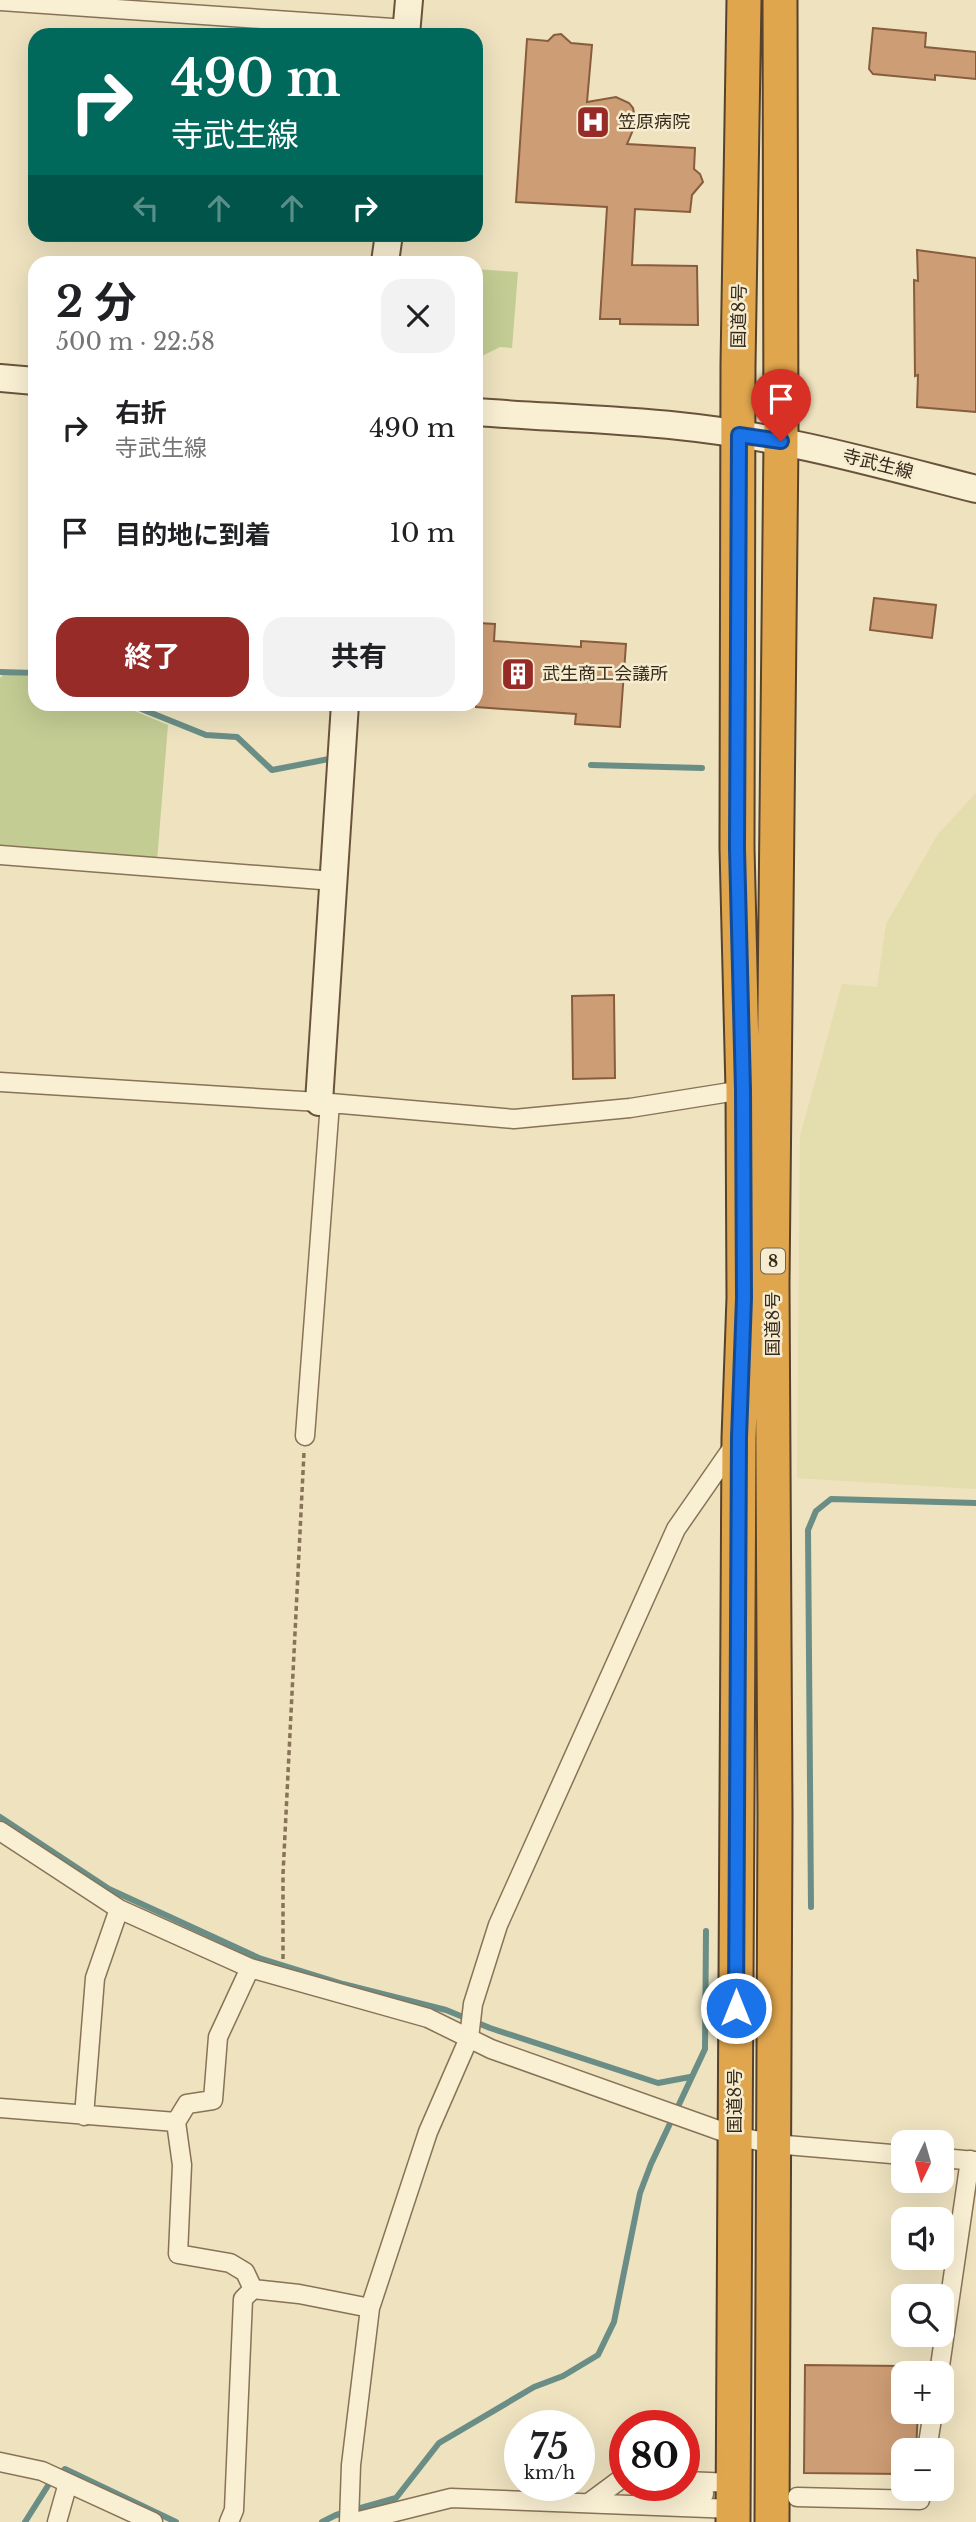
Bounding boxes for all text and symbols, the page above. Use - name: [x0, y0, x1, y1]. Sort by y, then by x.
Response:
- text: 490 m: [171, 48, 341, 109]
- icon: right: [56, 56, 147, 147]
- hospital icon: 笠原病院: [574, 103, 612, 141]
- place label: 笠原病院: [618, 111, 690, 133]
- text: 寺武生線: [171, 115, 299, 155]
- icon: left: [127, 189, 165, 227]
- icon: ahead: [200, 189, 238, 227]
- icon: ahead: [273, 189, 311, 227]
- icon: right: [346, 189, 384, 227]
- text: 2 分: [56, 276, 137, 328]
- button: close: [381, 279, 455, 353]
- street label: 国道8号: [727, 283, 751, 349]
- text: 500 m · 22:58: [56, 328, 215, 356]
- pin: [751, 369, 811, 441]
- icon: arrive: [762, 380, 800, 418]
- text: 右折: [115, 397, 167, 429]
- icon: right: [56, 409, 94, 447]
- text: 490 m: [369, 412, 455, 444]
- text: 寺武生線: [115, 434, 207, 462]
- street label: 寺武生線: [840, 445, 916, 483]
- icon: arrive: [56, 514, 94, 552]
- text: 10 m: [389, 517, 455, 549]
- text: 目的地に到着: [115, 519, 271, 551]
- button: 終了: [56, 617, 249, 697]
- button: 共有: [263, 617, 455, 697]
- building icon: 武生商工会議所: [499, 655, 537, 693]
- place label: 武生商工会議所: [542, 663, 668, 685]
- road number: 8: [761, 1248, 785, 1274]
- street label: 国道8号: [762, 1292, 784, 1356]
- position arrow: [699, 1971, 773, 2045]
- street label: 国道8号: [724, 2069, 746, 2133]
- north arrow: [891, 2130, 954, 2193]
- map controls: [891, 2130, 954, 2501]
- button: sound: [891, 2207, 954, 2270]
- button: search: [891, 2284, 954, 2347]
- button: +: [891, 2361, 954, 2424]
- speed limit sign: 80: [609, 2410, 700, 2501]
- text: 75: [530, 2425, 569, 2468]
- button: −: [891, 2438, 954, 2501]
- text: km/h: [524, 2462, 575, 2484]

